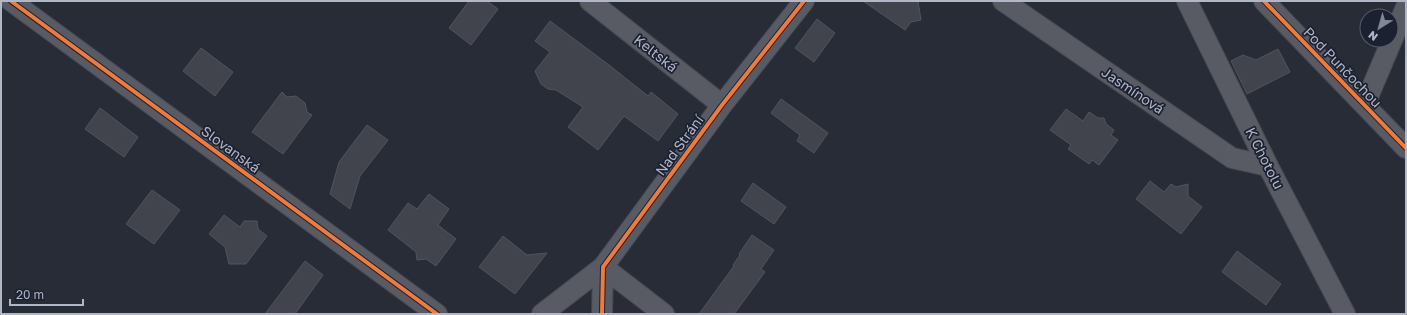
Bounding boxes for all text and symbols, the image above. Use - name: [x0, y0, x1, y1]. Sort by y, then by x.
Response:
- north arrow: [1359, 8, 1399, 48]
- street label: Pod Punčochou: [1300, 23, 1386, 111]
- text: N: [1365, 29, 1380, 44]
- street label: Keltská: [631, 31, 681, 75]
- street label: Jasmínová: [1099, 63, 1167, 117]
- street label: Nad Strání: [651, 110, 707, 179]
- street label: Slovanská: [198, 122, 264, 176]
- street label: K Chotolu: [1242, 124, 1288, 192]
- scale bar: [10, 281, 83, 307]
- text: 20 m: [16, 287, 44, 302]

